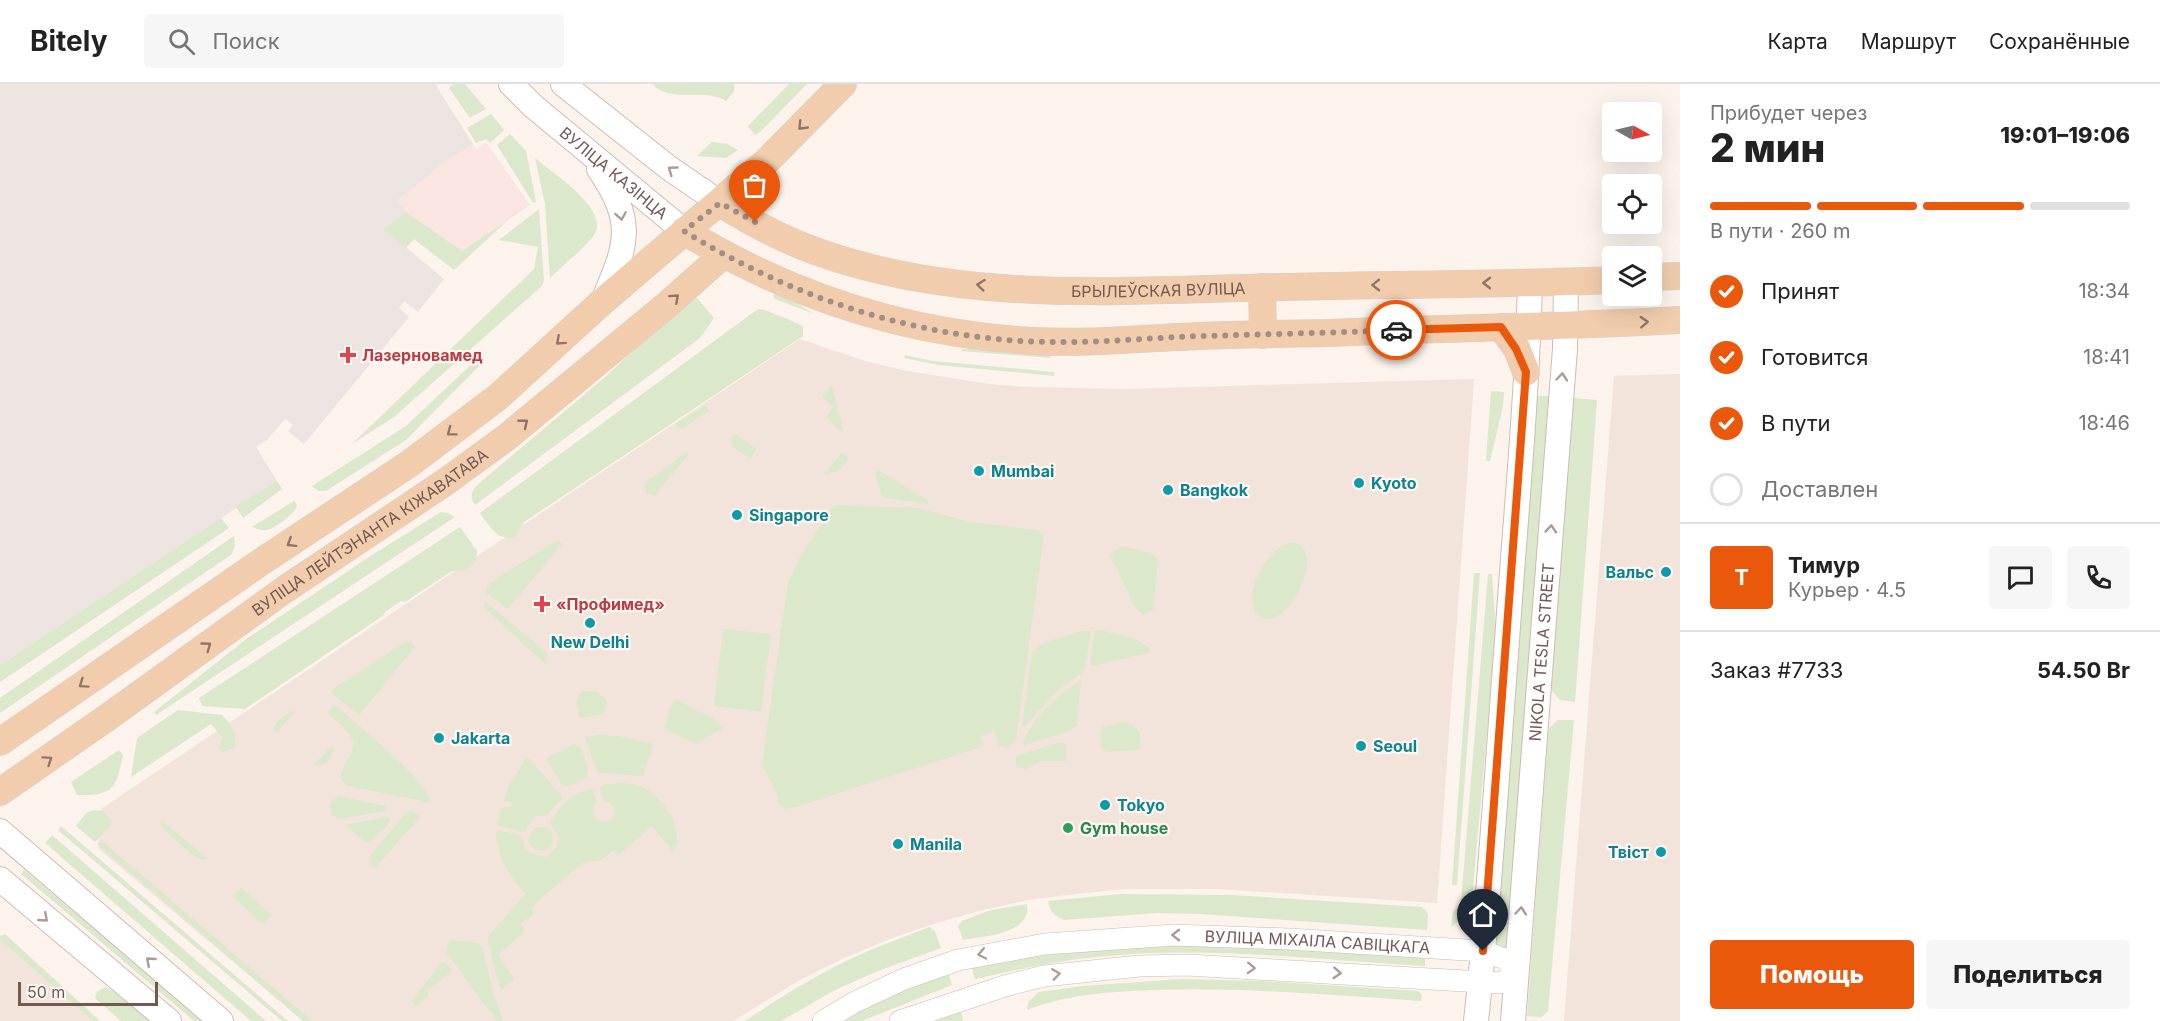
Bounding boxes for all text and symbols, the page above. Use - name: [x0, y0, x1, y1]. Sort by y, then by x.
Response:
- search box: [144, 14, 564, 68]
- text: Bitely: [30, 24, 108, 58]
- icon: search: [165, 25, 198, 58]
- text: Поиск: [213, 28, 280, 54]
- text: Карта: [1767, 29, 1828, 54]
- text: Маршрут: [1861, 29, 1956, 54]
- text: Сохранённые: [1989, 29, 2130, 54]
- text: Прибудет через: [1710, 101, 1867, 125]
- north arrow: [1602, 102, 1662, 162]
- map controls: [1602, 102, 1662, 306]
- one-way arrow: [798, 120, 809, 130]
- street label: ВУЛІЦА КАЗІНЦА: [556, 122, 672, 223]
- text: 19:01–19:06: [2000, 122, 2130, 148]
- text: 2 мин: [1710, 124, 1825, 171]
- pin: [729, 160, 780, 222]
- one-way arrow: [667, 166, 678, 177]
- icon: bag: [738, 169, 771, 202]
- button: locate: [1602, 174, 1662, 234]
- one-way arrow: [615, 211, 627, 221]
- text: В пути · 260 m: [1710, 219, 1851, 243]
- button: layers: [1602, 246, 1662, 306]
- icon: check: [1710, 275, 1743, 308]
- one-way arrow: [1482, 277, 1491, 289]
- street label: БРЫЛЕЎСКАЯ ВУЛІЦА: [1071, 278, 1246, 301]
- text: Принят: [1761, 278, 1839, 304]
- one-way arrow: [976, 279, 985, 292]
- one-way arrow: [1372, 279, 1381, 291]
- text: 18:34: [2078, 279, 2130, 303]
- one-way arrow: [668, 295, 679, 306]
- courier: [1366, 300, 1426, 360]
- icon: car: [1380, 314, 1413, 347]
- one-way arrow: [1639, 316, 1648, 329]
- one-way arrow: [556, 334, 567, 345]
- icon: check: [1710, 341, 1743, 374]
- text: Готовится: [1761, 344, 1868, 370]
- place label: Лазерновамед: [362, 345, 483, 365]
- text: 18:41: [2083, 345, 2130, 369]
- marker: Лазерновамед: [339, 346, 357, 364]
- one-way arrow: [1555, 372, 1568, 381]
- icon: check: [1710, 407, 1743, 440]
- text: В пути: [1761, 410, 1830, 436]
- text: 18:46: [2078, 411, 2130, 435]
- one-way arrow: [518, 419, 529, 430]
- one-way arrow: [447, 425, 458, 436]
- street label: ВУЛІЦА ЛЕЙТЭНАНТА КІЖАВАТАВА: [248, 444, 492, 620]
- place label: Mumbai: [991, 461, 1054, 481]
- marker: Mumbai: [972, 464, 986, 478]
- place label: Kyoto: [1371, 473, 1417, 493]
- marker: Kyoto: [1352, 476, 1366, 490]
- text: Доставлен: [1761, 476, 1878, 502]
- place label: Bangkok: [1180, 480, 1249, 500]
- marker: Bangkok: [1161, 483, 1175, 497]
- place label: Singapore: [749, 505, 829, 525]
- marker: Singapore: [730, 508, 744, 522]
- one-way arrow: [1544, 524, 1557, 533]
- one-way arrow: [286, 535, 297, 546]
- button: chat: [1989, 546, 2052, 609]
- button: phone: [2067, 546, 2130, 609]
- text: Тимур: [1788, 552, 1860, 578]
- street label: NIKOLA TESLA STREET: [1525, 562, 1558, 742]
- place label: Вальс: [1606, 562, 1654, 582]
- text: Т: [1734, 564, 1749, 590]
- marker: Вальс: [1659, 565, 1673, 579]
- text: Курьер · 4.5: [1788, 578, 1906, 602]
- place label: «Профимед»: [556, 594, 665, 614]
- marker: «Профимед»: [533, 595, 551, 613]
- marker: New Delhi: [583, 616, 597, 630]
- place label: New Delhi: [551, 632, 629, 652]
- one-way arrow: [200, 642, 211, 653]
- text: Заказ #7733: [1710, 657, 1843, 683]
- text: 54.50 Br: [2037, 657, 2130, 683]
- one-way arrow: [79, 677, 90, 688]
- place label: Jakarta: [451, 728, 510, 748]
- marker: Jakarta: [432, 731, 446, 745]
- place label: Seoul: [1373, 736, 1417, 756]
- marker: Seoul: [1354, 739, 1368, 753]
- one-way arrow: [42, 756, 53, 767]
- place label: Tokyo: [1117, 795, 1165, 815]
- marker: Tokyo: [1098, 798, 1112, 812]
- place label: Gym house: [1080, 818, 1168, 838]
- marker: Gym house: [1061, 821, 1075, 835]
- place label: Manila: [910, 834, 962, 854]
- marker: Manila: [891, 837, 905, 851]
- place label: Твіст: [1608, 842, 1649, 862]
- marker: Твіст: [1654, 845, 1668, 859]
- pin: [1457, 889, 1508, 951]
- icon: home: [1466, 898, 1499, 931]
- one-way arrow: [1515, 907, 1528, 916]
- one-way arrow: [37, 910, 48, 921]
- street label: ВУЛІЦА МІХАІЛА САВІЦКАГА: [1204, 926, 1431, 958]
- one-way arrow: [1171, 929, 1180, 941]
- button: Помощь: [1710, 940, 1914, 1009]
- button: Поделиться: [1926, 940, 2130, 1009]
- one-way arrow: [977, 947, 987, 960]
- one-way arrow: [146, 957, 157, 968]
- one-way arrow: [1246, 961, 1255, 974]
- one-way arrow: [1332, 966, 1341, 979]
- one-way arrow: [1052, 969, 1061, 981]
- scale bar: [18, 979, 158, 1006]
- text: 50 m: [27, 982, 65, 1002]

